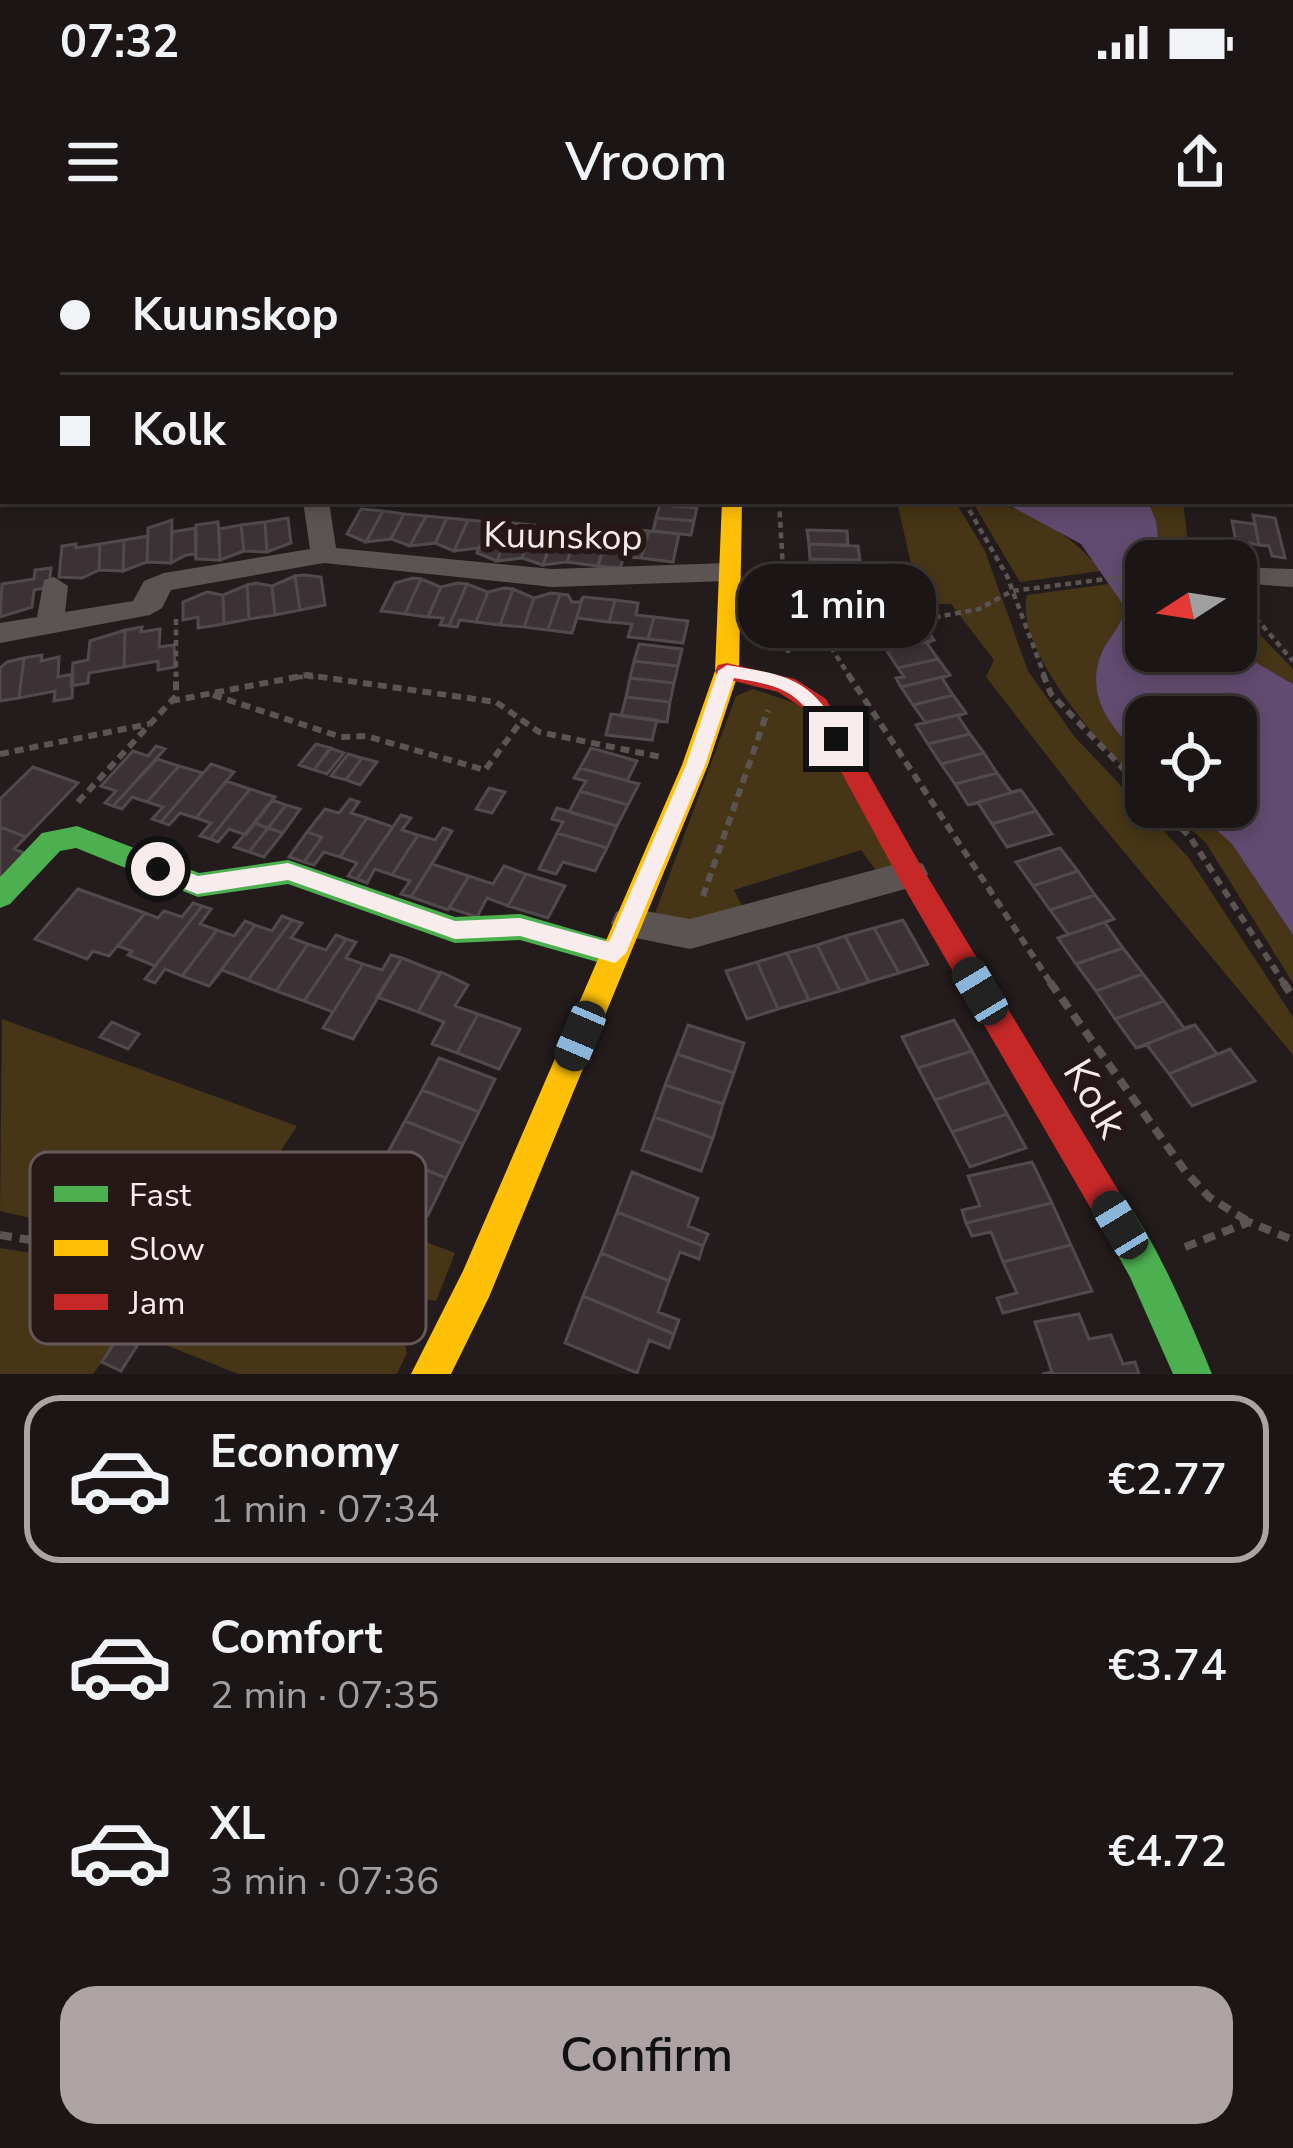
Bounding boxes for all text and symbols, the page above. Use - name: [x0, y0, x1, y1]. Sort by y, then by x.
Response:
- text: 07:32: [60, 12, 179, 73]
- text: Vroom: [565, 125, 728, 199]
- icon: menu: [60, 129, 126, 195]
- icon: share: [1167, 129, 1233, 195]
- text: Kuunskop: [132, 285, 338, 346]
- text: Kolk: [132, 400, 226, 461]
- street label: Kuunskop: [483, 511, 643, 562]
- north arrow: [1125, 540, 1257, 672]
- map controls: [1125, 540, 1257, 828]
- callout: 1 min: [737, 565, 935, 649]
- text: 1 min: [787, 579, 887, 632]
- button: locate: [1125, 696, 1257, 828]
- route end: [809, 712, 863, 766]
- route start: [131, 842, 185, 896]
- car: [946, 951, 1014, 1031]
- car: [549, 996, 611, 1076]
- street label: Kolk: [1049, 1049, 1141, 1150]
- legend: [30, 1152, 426, 1344]
- text: Fast: [129, 1173, 192, 1218]
- car: [1086, 1185, 1154, 1265]
- text: Slow: [129, 1227, 205, 1272]
- text: Jam: [128, 1281, 185, 1326]
- text: Economy: [210, 1422, 399, 1483]
- icon: car: [66, 1425, 174, 1533]
- text: €2.77: [1108, 1449, 1227, 1510]
- text: 1 min · 07:34: [210, 1483, 439, 1536]
- text: Comfort: [210, 1608, 382, 1669]
- icon: car: [66, 1611, 174, 1719]
- text: €3.74: [1108, 1635, 1227, 1696]
- text: 2 min · 07:35: [210, 1669, 439, 1722]
- text: XL: [210, 1794, 266, 1855]
- icon: car: [66, 1797, 174, 1905]
- text: €4.72: [1108, 1821, 1227, 1882]
- text: 3 min · 07:36: [210, 1855, 439, 1908]
- button: Confirm: [60, 1986, 1233, 2124]

